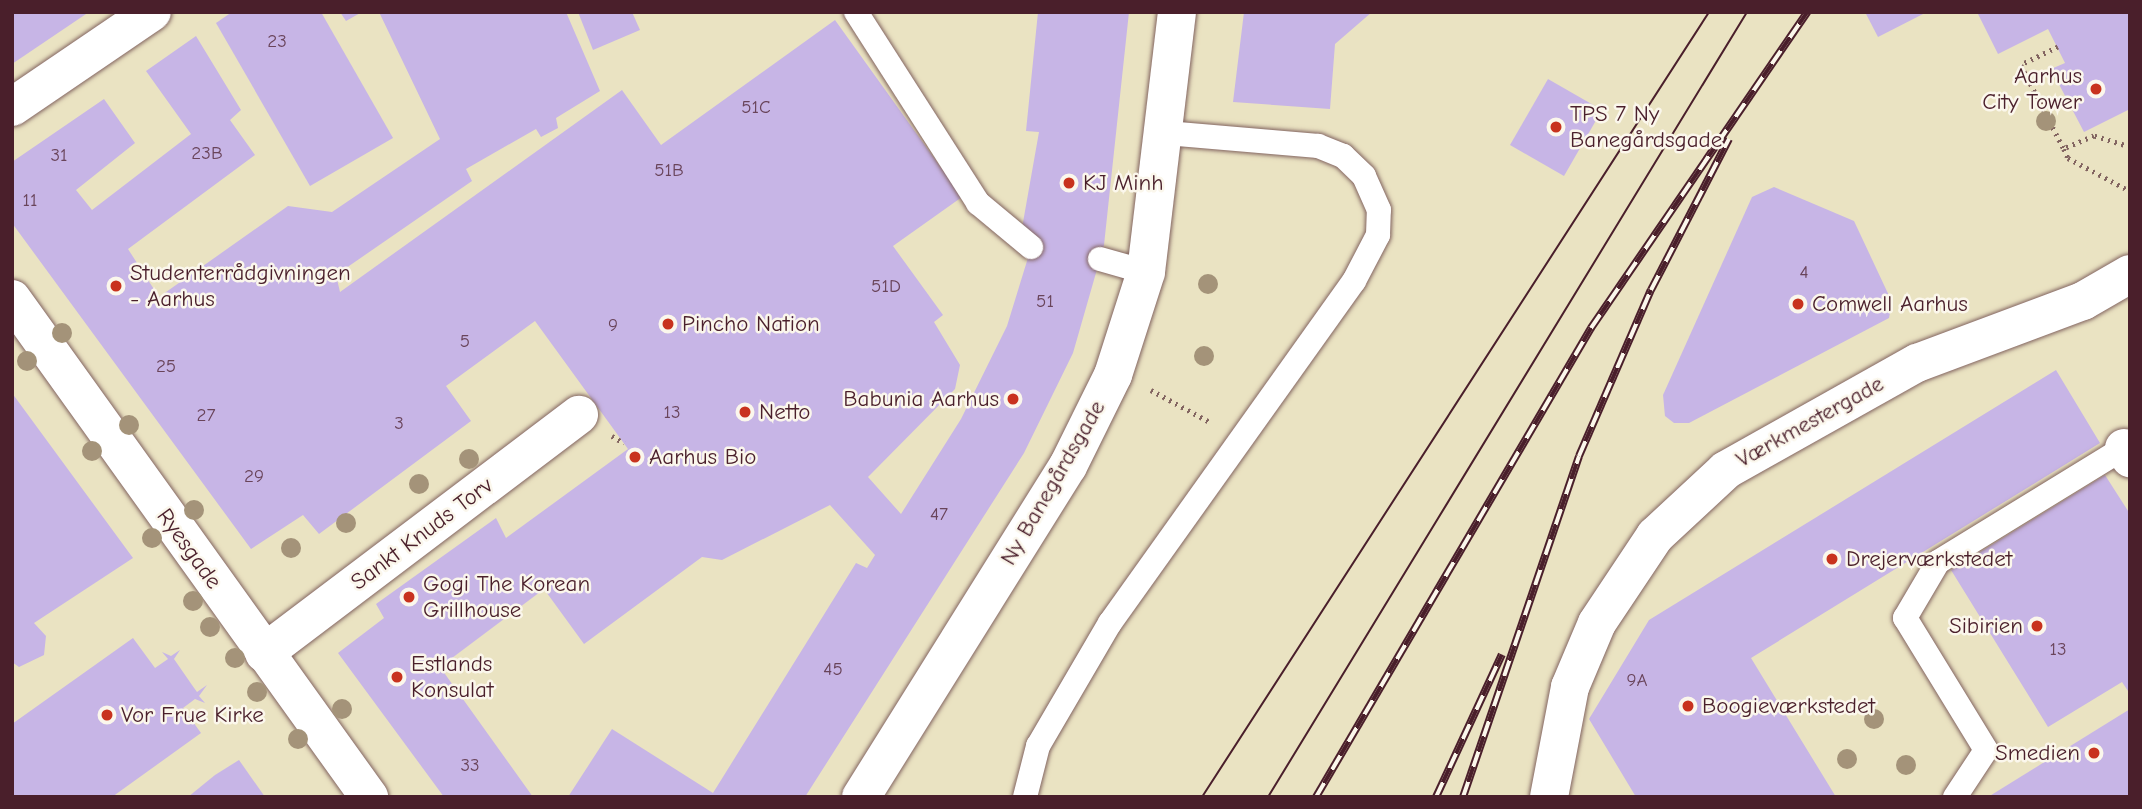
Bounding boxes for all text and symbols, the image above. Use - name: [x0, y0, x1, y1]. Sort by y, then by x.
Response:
- house number: 23: [267, 31, 287, 53]
- place label: Aarhus City Tower: [1982, 62, 2082, 116]
- marker: Aarhus City Tower: [2088, 81, 2104, 97]
- house number: 51C: [741, 97, 771, 119]
- place label: TPS 7 Ny Banegårdsgade: [1570, 100, 1722, 154]
- marker: TPS 7 Ny Banegårdsgade: [1548, 119, 1564, 135]
- house number: 23B: [191, 143, 223, 165]
- house number: 31: [50, 145, 68, 167]
- house number: 51B: [654, 160, 684, 182]
- place label: KJ Minh: [1083, 169, 1164, 197]
- marker: KJ Minh: [1061, 175, 1077, 191]
- house number: 11: [22, 190, 38, 212]
- place label: Studenterrådgivningen - Aarhus: [130, 259, 351, 313]
- house number: 4: [1799, 262, 1809, 284]
- house number: 51D: [871, 276, 901, 298]
- marker: Studenterrådgivningen - Aarhus: [108, 278, 124, 294]
- place label: Comwell Aarhus: [1812, 290, 1968, 318]
- house number: 51: [1036, 291, 1054, 313]
- marker: Comwell Aarhus: [1790, 296, 1806, 312]
- place label: Pincho Nation: [682, 310, 820, 338]
- house number: 9: [608, 315, 618, 337]
- marker: Pincho Nation: [660, 316, 676, 332]
- house number: 5: [460, 331, 470, 353]
- house number: 25: [156, 356, 176, 378]
- street label: Værkmestergade: [1731, 370, 1889, 474]
- place label: Babunia Aarhus: [843, 385, 999, 413]
- marker: Babunia Aarhus: [1005, 391, 1021, 407]
- street label: Ny Banegårdsgade: [995, 396, 1111, 570]
- place label: Netto: [759, 398, 810, 426]
- house number: 13: [663, 402, 681, 424]
- marker: Netto: [737, 404, 753, 420]
- house number: 27: [197, 405, 215, 427]
- house number: 3: [394, 413, 404, 435]
- place label: Aarhus Bio: [649, 443, 756, 471]
- marker: Aarhus Bio: [627, 449, 643, 465]
- house number: 29: [244, 466, 264, 488]
- street label: Sankt Knuds Torv: [346, 472, 498, 596]
- street label: Ryesgade: [151, 503, 227, 595]
- house number: 47: [930, 504, 948, 526]
- place label: Drejerværkstedet: [1846, 545, 2012, 573]
- marker: Drejerværkstedet: [1824, 551, 1840, 567]
- place label: Gogi The Korean Grillhouse: [423, 570, 590, 624]
- marker: Gogi The Korean Grillhouse: [401, 589, 417, 605]
- place label: Sibirien: [1949, 612, 2023, 640]
- marker: Sibirien: [2029, 618, 2045, 634]
- house number: 13: [2049, 639, 2067, 661]
- place label: Estlands Konsulat: [411, 650, 494, 704]
- house number: 45: [823, 659, 843, 681]
- marker: Estlands Konsulat: [389, 669, 405, 685]
- house number: 9A: [1626, 670, 1648, 692]
- place label: Boogieværkstedet: [1702, 692, 1875, 720]
- marker: Boogieværkstedet: [1680, 698, 1696, 714]
- place label: Vor Frue Kirke: [121, 701, 264, 729]
- marker: Vor Frue Kirke: [99, 707, 115, 723]
- place label: Smedien: [1995, 739, 2080, 767]
- marker: Smedien: [2086, 745, 2102, 761]
- house number: 33: [460, 755, 480, 777]

